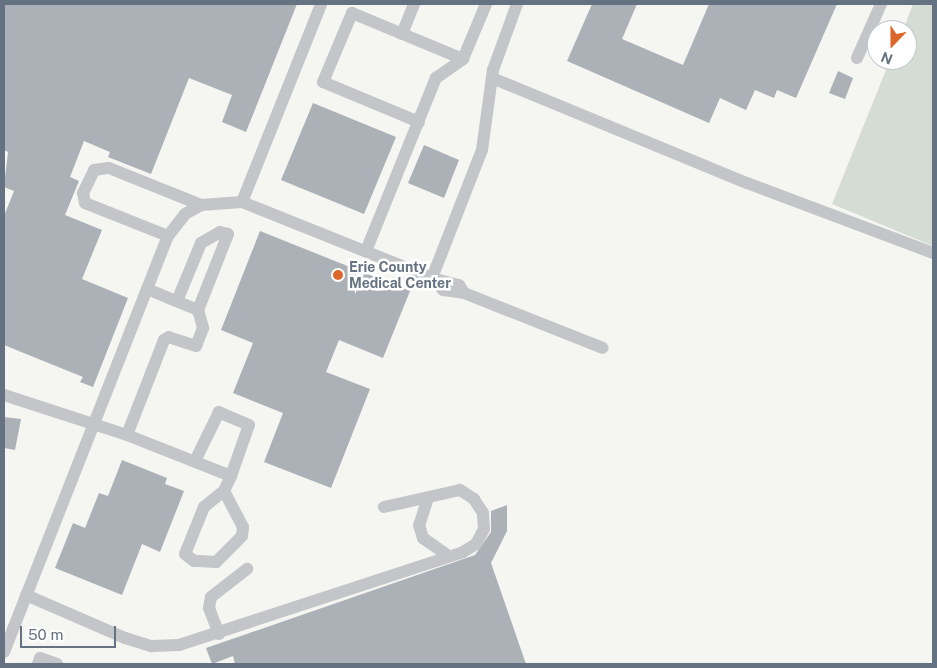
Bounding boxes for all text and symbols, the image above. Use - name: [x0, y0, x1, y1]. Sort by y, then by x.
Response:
- north arrow: [867, 20, 917, 70]
- text: N: [879, 49, 895, 67]
- place label: Erie County Medical Center: [349, 259, 451, 292]
- marker: Erie County Medical Center: [331, 268, 345, 282]
- scale bar: [22, 616, 119, 648]
- text: 50 m: [28, 626, 63, 643]

